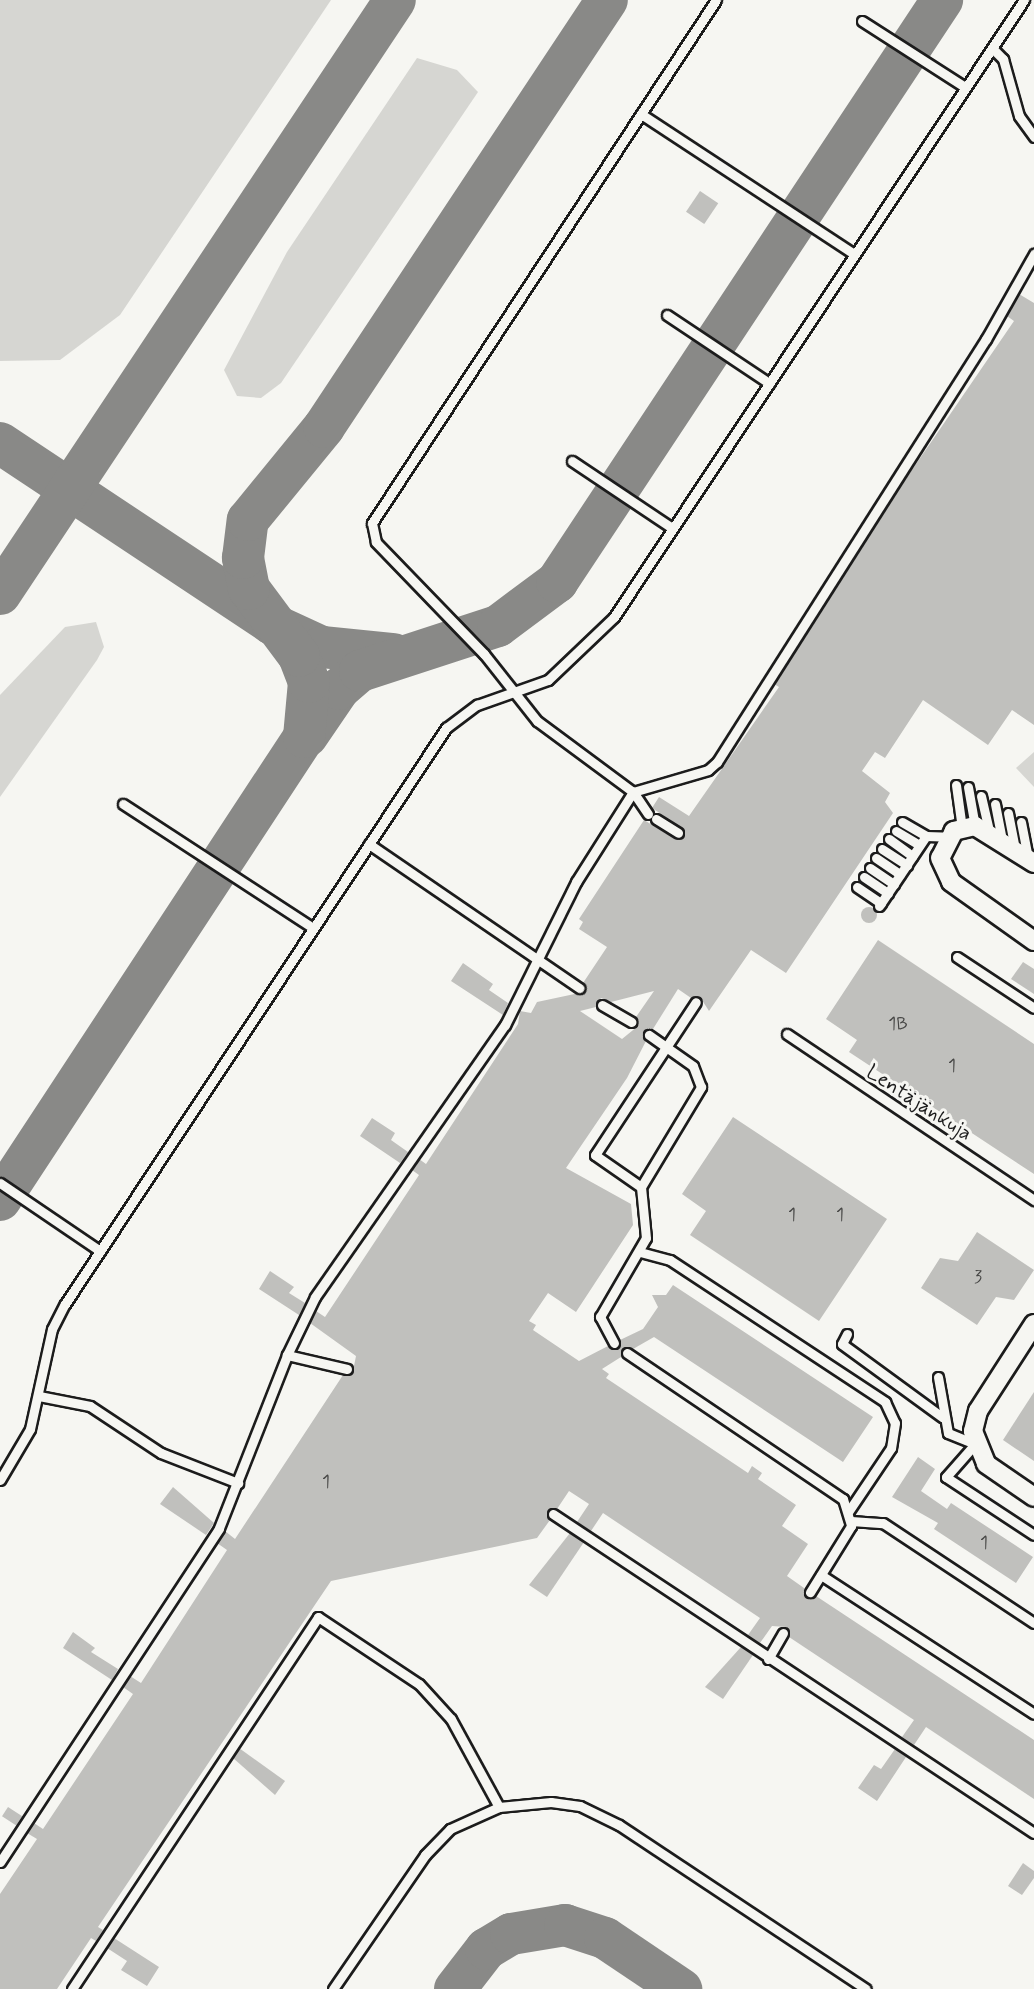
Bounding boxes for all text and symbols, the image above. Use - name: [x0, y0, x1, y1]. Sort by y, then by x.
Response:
- house number: 1B: [888, 1013, 908, 1035]
- house number: 1: [948, 1055, 956, 1077]
- street label: Lentäjänkuja: [861, 1059, 977, 1147]
- house number: 1: [788, 1204, 796, 1226]
- house number: 1: [836, 1204, 844, 1226]
- house number: 3: [974, 1266, 982, 1288]
- house number: 1: [322, 1471, 330, 1493]
- house number: 1: [980, 1532, 988, 1554]

